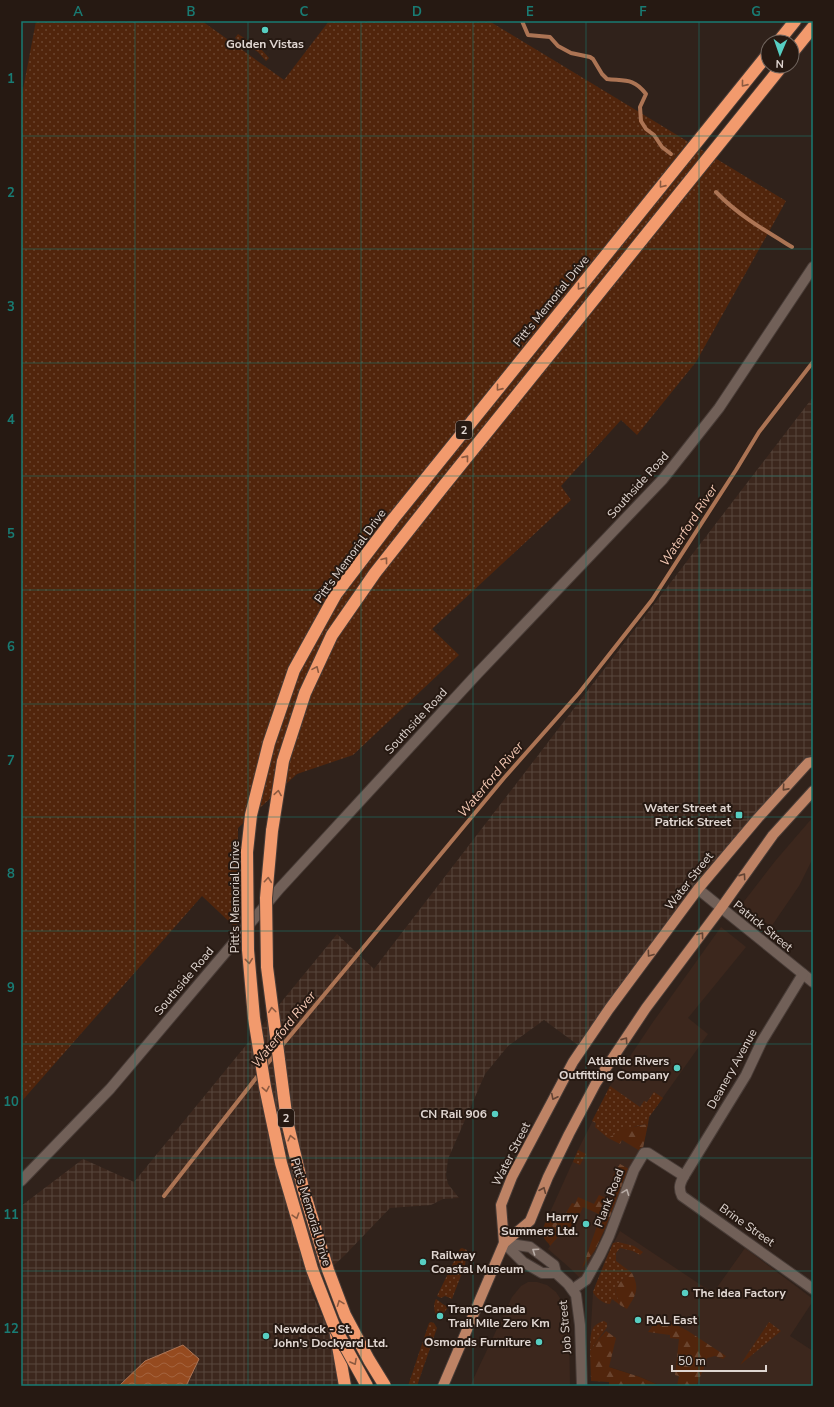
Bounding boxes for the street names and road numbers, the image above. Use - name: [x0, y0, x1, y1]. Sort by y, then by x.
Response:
- street label: Pitt's Memorial Drive: [509, 252, 593, 350]
- road number: 2: [456, 421, 472, 439]
- street label: Southside Road: [604, 448, 672, 522]
- street label: Pitt's Memorial Drive: [311, 506, 389, 606]
- street label: Southside Road: [381, 685, 451, 757]
- street label: Pitt's Memorial Drive: [227, 841, 243, 953]
- street label: Water Street: [661, 848, 717, 913]
- street label: Patrick Street: [730, 897, 797, 955]
- street label: Southside Road: [151, 943, 217, 1019]
- street label: Deanery Avenue: [703, 1026, 761, 1112]
- road number: 2: [278, 1109, 294, 1127]
- street label: Water Street: [488, 1119, 534, 1189]
- street label: Pitt's Memorial Drive: [287, 1156, 335, 1268]
- street label: Plank Road: [591, 1167, 627, 1229]
- street label: Brine Street: [716, 1200, 779, 1250]
- street label: Job Street: [555, 1299, 575, 1355]

